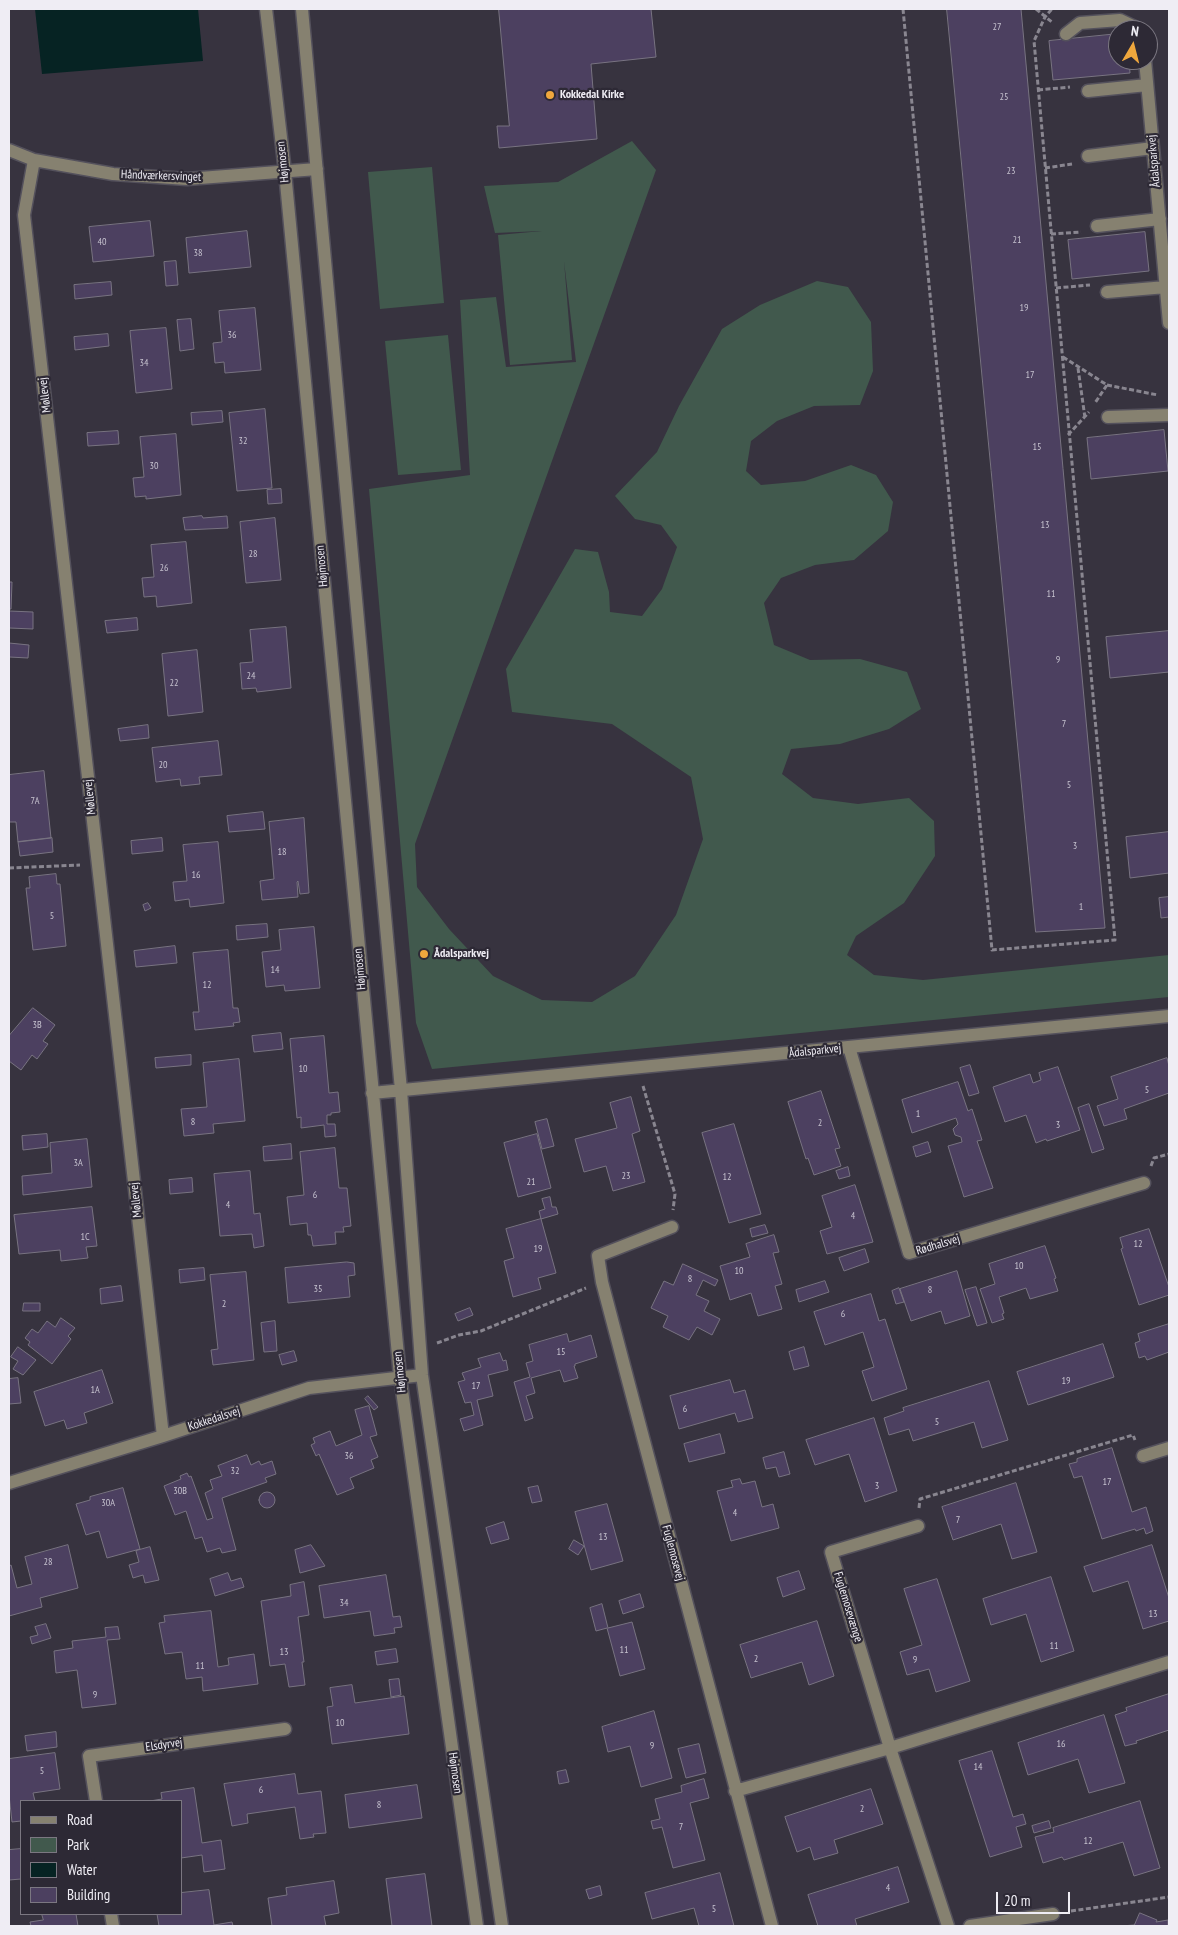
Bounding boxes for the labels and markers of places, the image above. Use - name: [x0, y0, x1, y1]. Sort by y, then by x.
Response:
- place label: Kokkedal Kirke: [560, 88, 624, 102]
- marker: Kokkedal Kirke: [544, 89, 556, 101]
- place label: Ådalsparkvej: [434, 947, 489, 961]
- marker: Ådalsparkvej: [418, 948, 430, 960]

